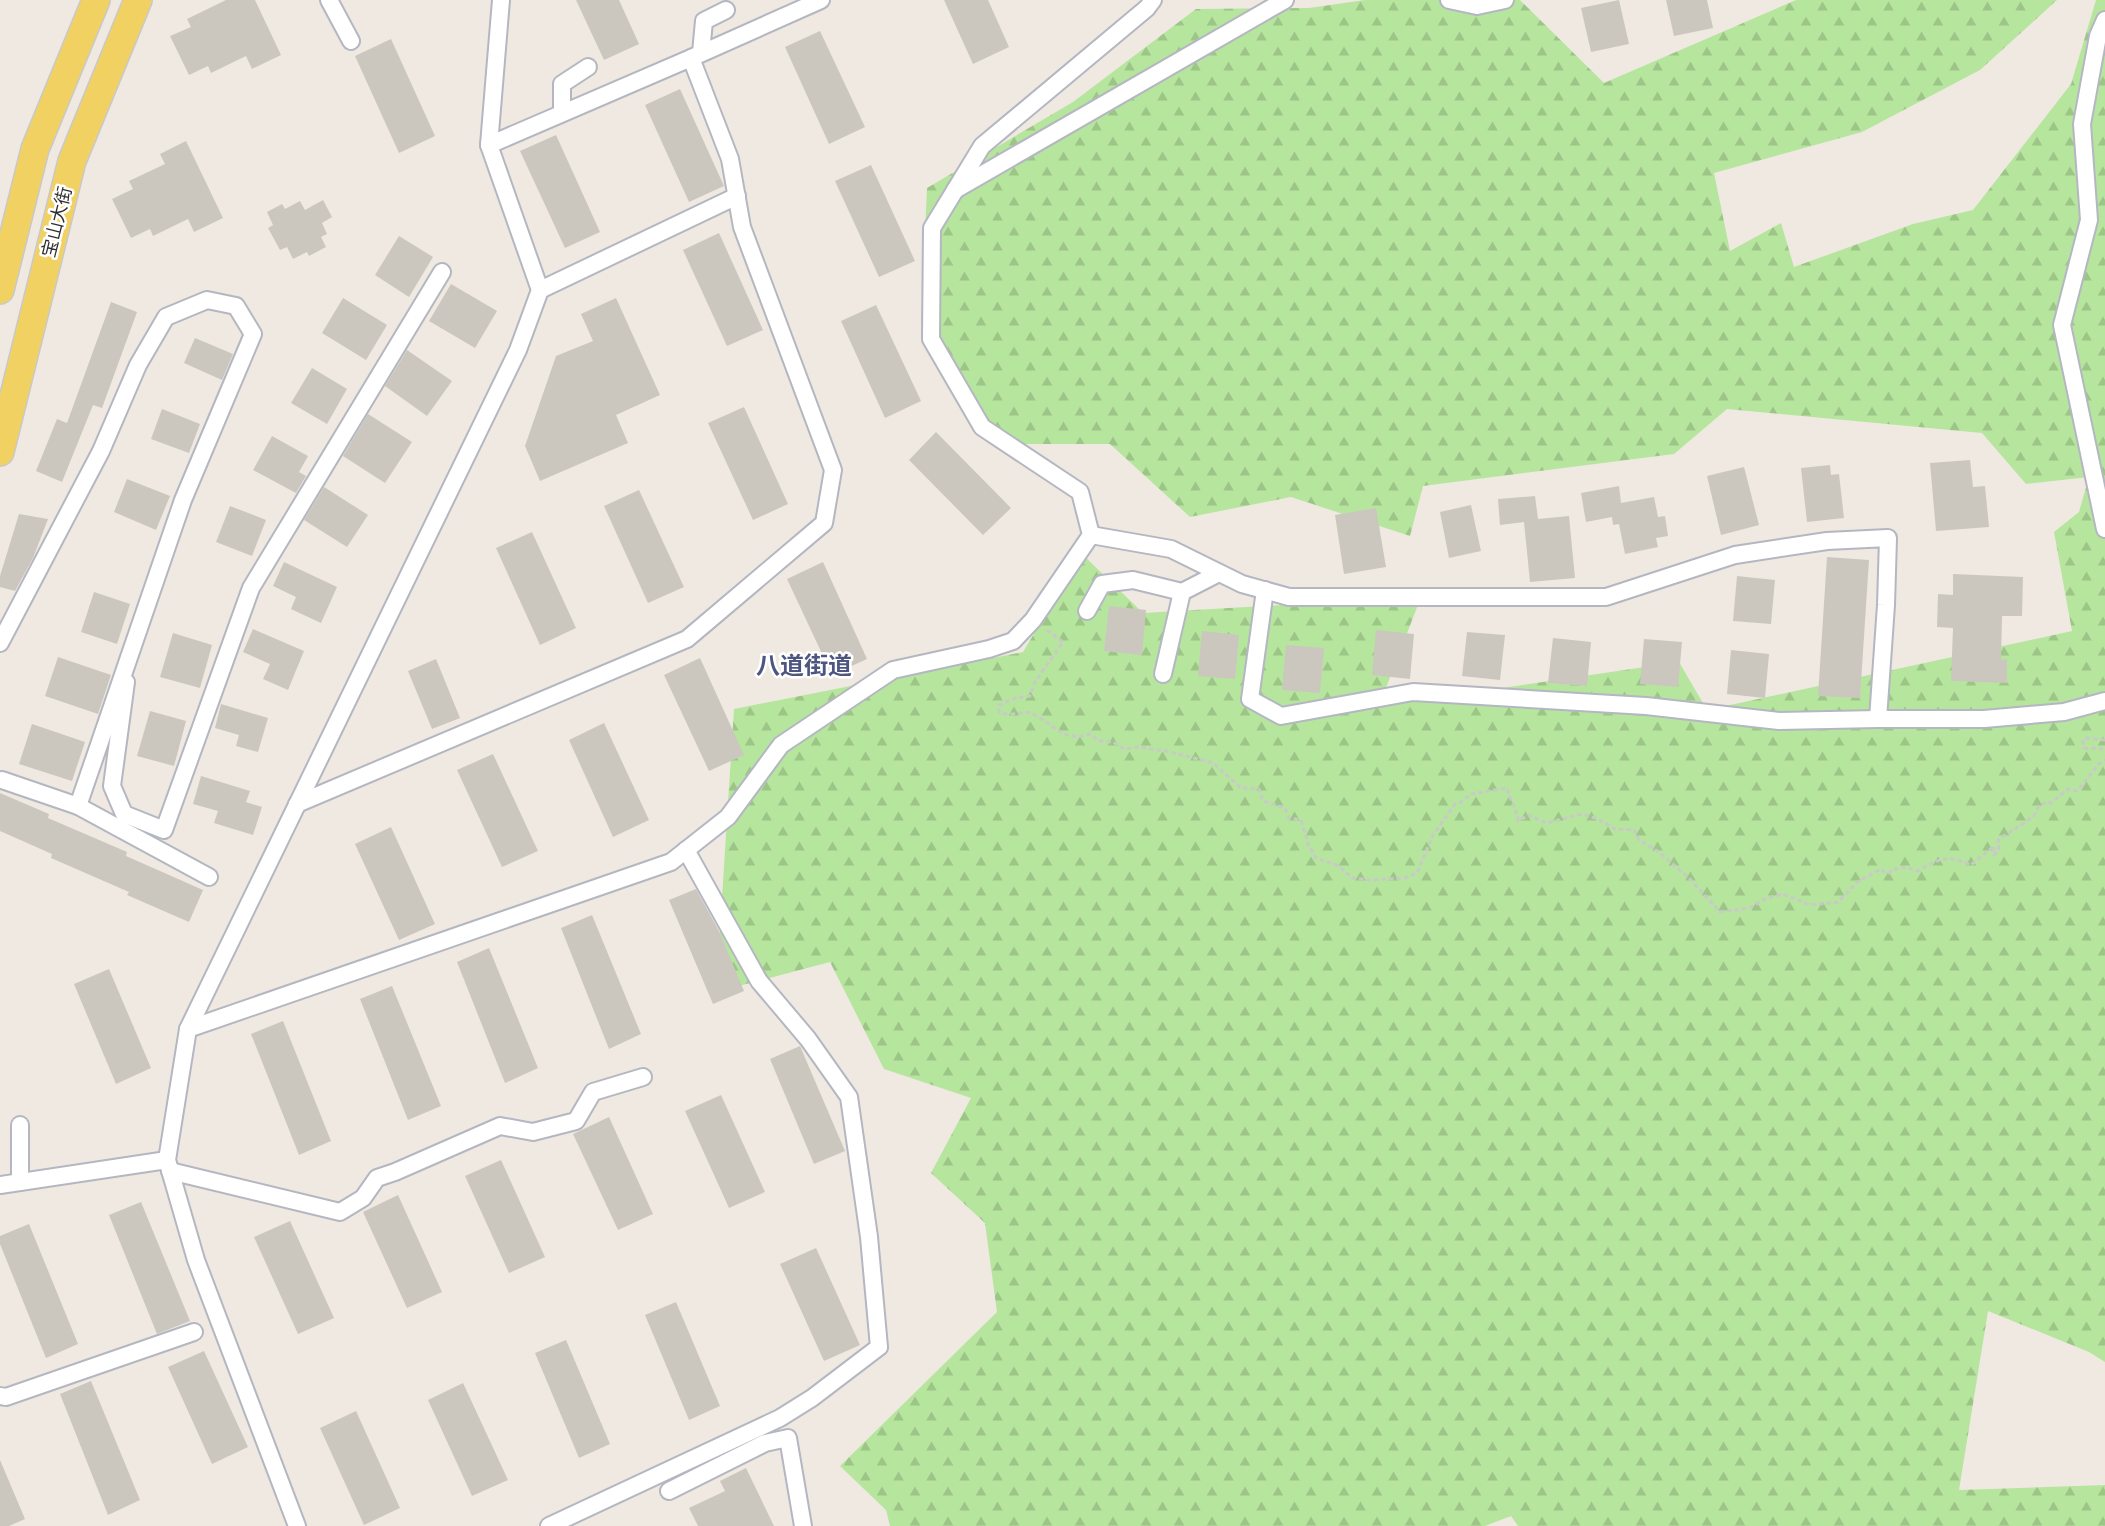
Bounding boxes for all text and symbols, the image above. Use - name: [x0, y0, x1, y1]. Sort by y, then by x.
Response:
- street label: 宝山大街: [38, 184, 74, 259]
- district label: 八道街道: [756, 652, 852, 679]

